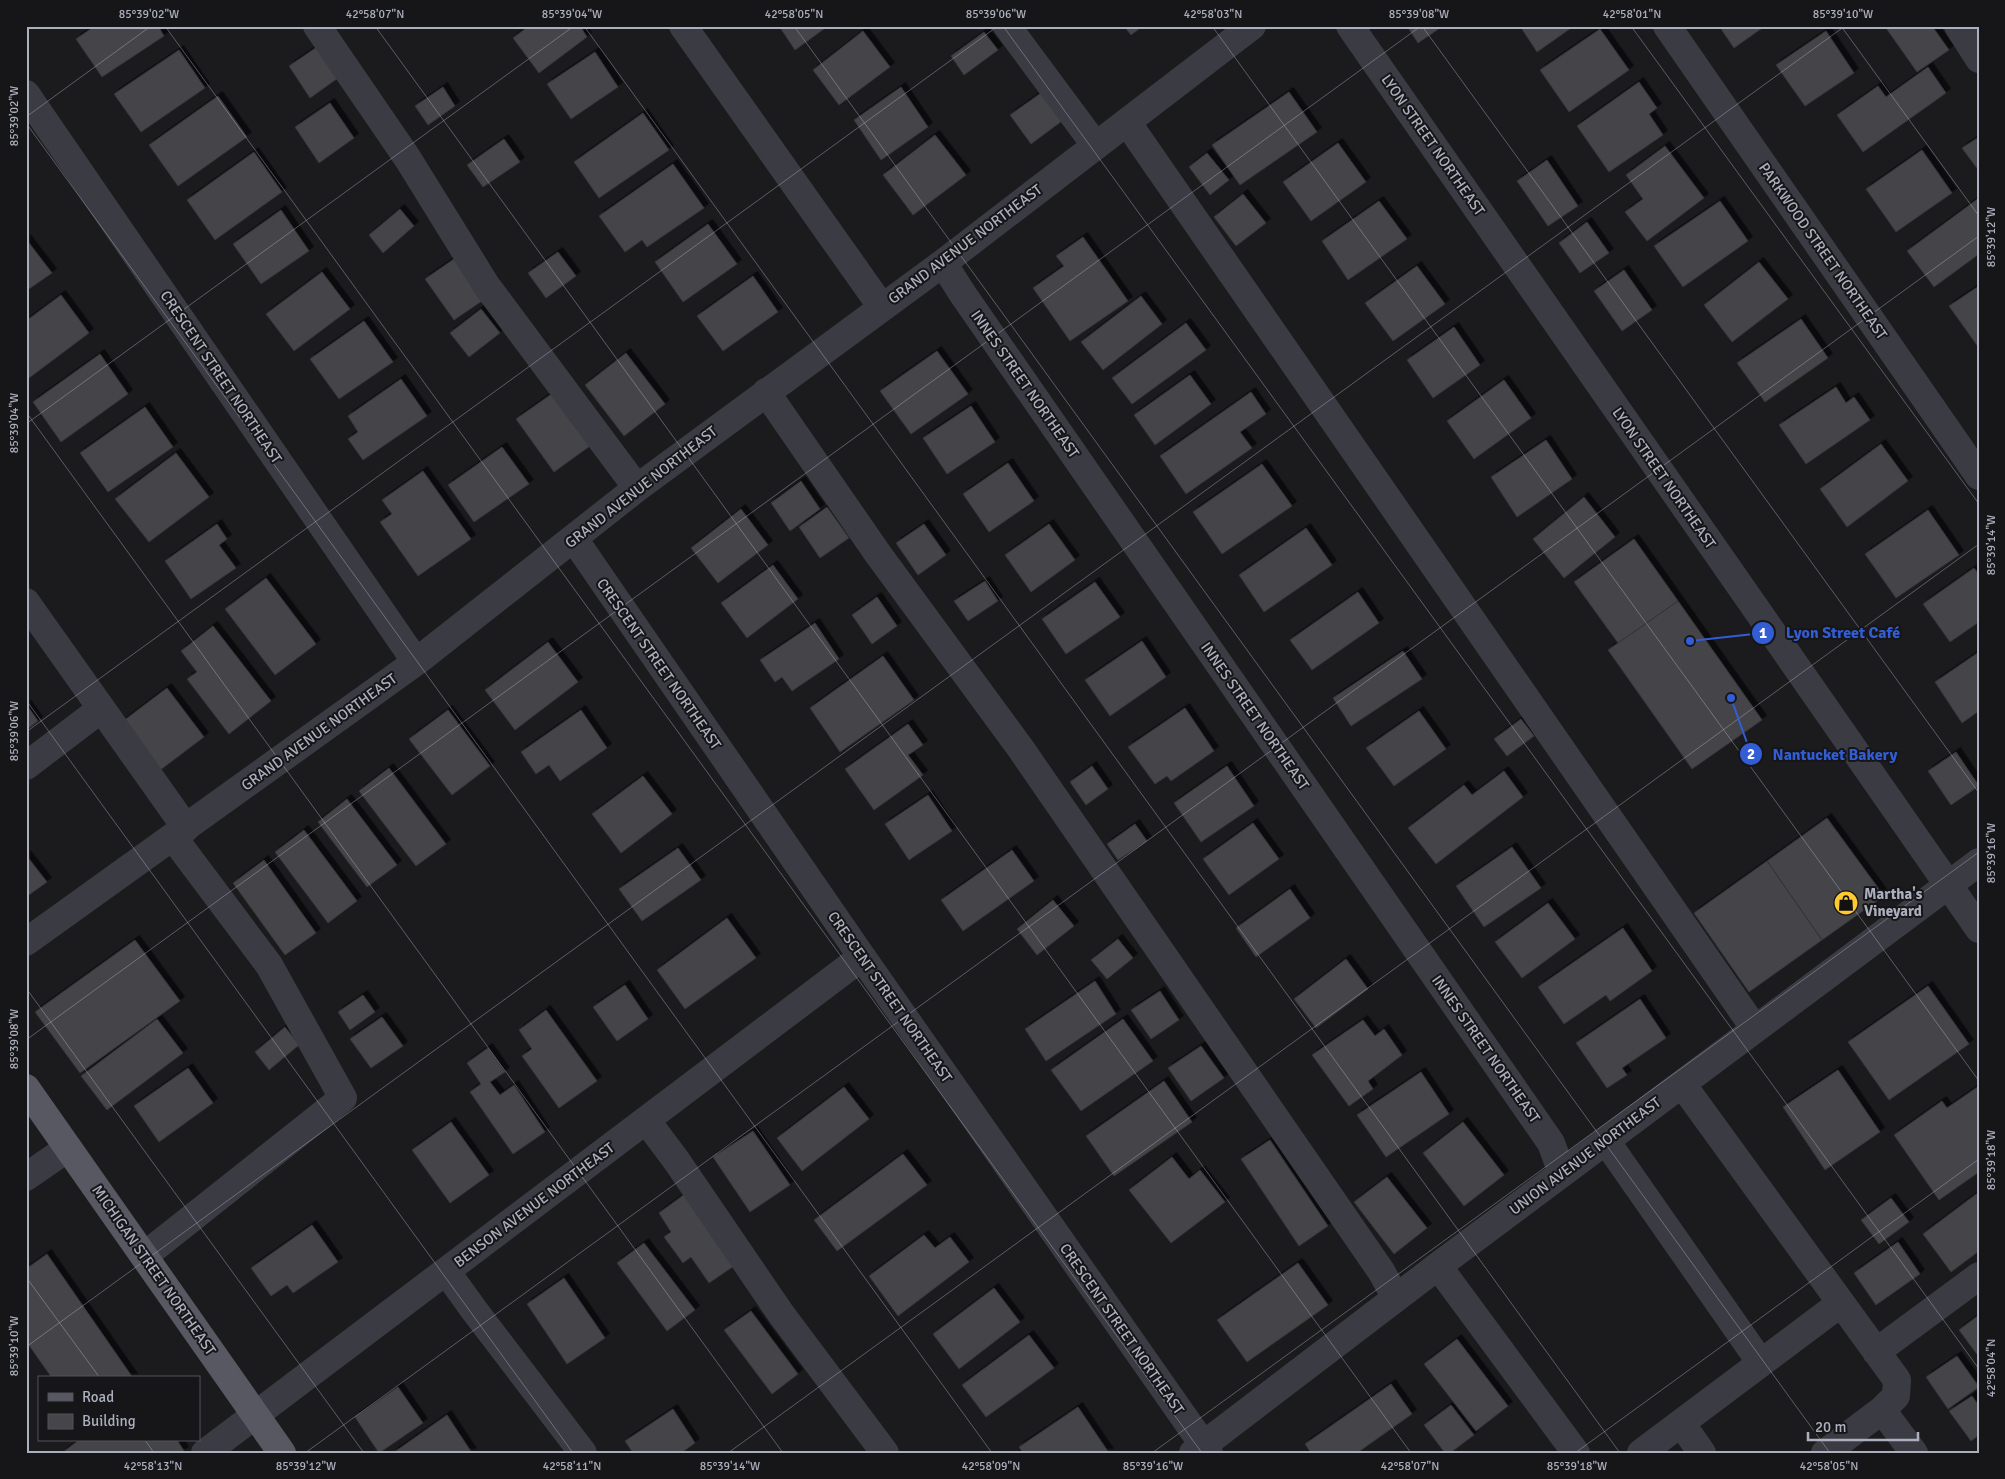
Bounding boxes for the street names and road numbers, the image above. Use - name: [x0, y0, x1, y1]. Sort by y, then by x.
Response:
- street label: LYON STREET NORTHEAST: [1377, 71, 1489, 220]
- street label: PARKWOOD STREET NORTHEAST: [1755, 159, 1891, 343]
- street label: GRAND AVENUE NORTHEAST: [885, 180, 1046, 308]
- street label: CRESCENT STREET NORTHEAST: [156, 287, 286, 467]
- street label: INNES STREET NORTHEAST: [967, 307, 1083, 462]
- street label: LYON STREET NORTHEAST: [1608, 404, 1720, 553]
- street label: GRAND AVENUE NORTHEAST: [561, 422, 721, 552]
- street label: CRESCENT STREET NORTHEAST: [593, 575, 725, 753]
- street label: INNES STREET NORTHEAST: [1197, 639, 1313, 794]
- street label: GRAND AVENUE NORTHEAST: [238, 669, 401, 795]
- street label: CRESCENT STREET NORTHEAST: [824, 908, 956, 1086]
- street label: INNES STREET NORTHEAST: [1428, 972, 1544, 1127]
- street label: UNION AVENUE NORTHEAST: [1506, 1093, 1665, 1219]
- street label: BENSON AVENUE NORTHEAST: [450, 1138, 618, 1271]
- street label: MICHIGAN STREET NORTHEAST: [88, 1181, 220, 1359]
- street label: CRESCENT STREET NORTHEAST: [1056, 1240, 1188, 1418]

